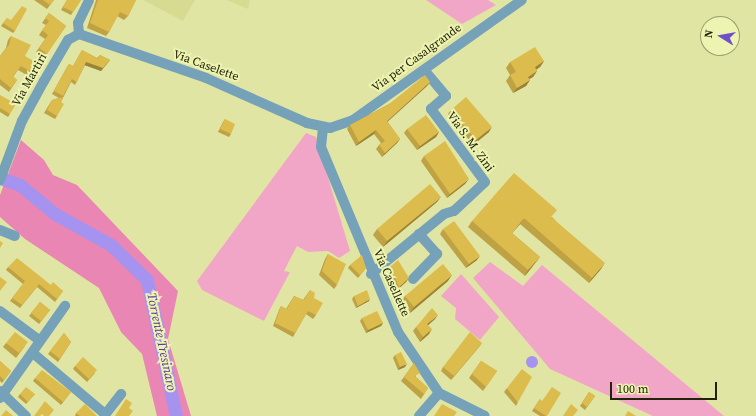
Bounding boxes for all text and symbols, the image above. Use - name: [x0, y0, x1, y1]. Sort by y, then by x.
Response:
- north arrow: [700, 16, 740, 56]
- street label: Via per Casalgrande: [369, 21, 465, 95]
- text: N: [701, 28, 717, 39]
- street label: Via Caselette: [171, 47, 241, 85]
- street label: Via Martiri: [10, 51, 50, 109]
- street label: Via S. M. Zini: [443, 109, 497, 175]
- street label: Via Casellette: [370, 247, 412, 319]
- water label: Torrente Tresinaro: [143, 292, 179, 392]
- scale bar: [612, 374, 719, 400]
- text: 100 m: [617, 381, 649, 397]

